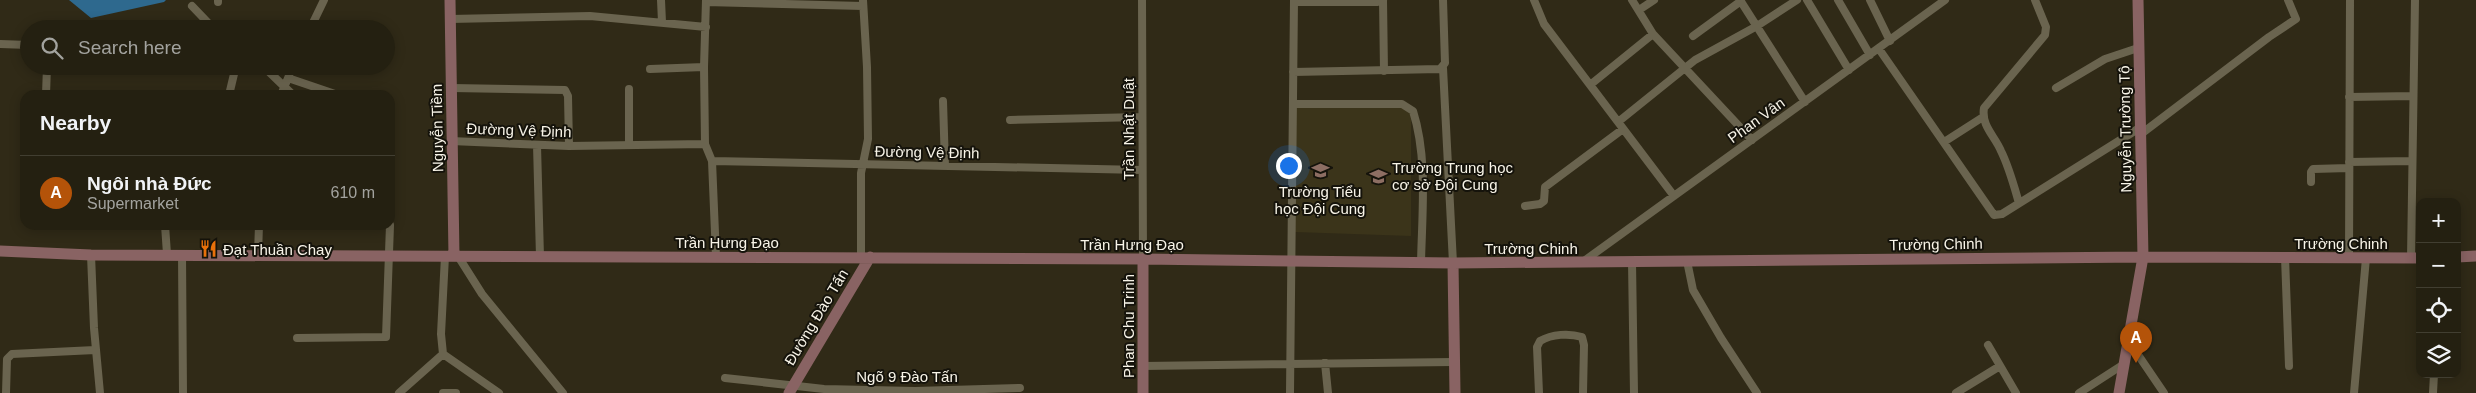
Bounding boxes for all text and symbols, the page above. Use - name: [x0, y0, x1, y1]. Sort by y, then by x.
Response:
- search box: [20, 20, 395, 75]
- icon: search: [38, 34, 66, 62]
- text: Search here: [78, 37, 182, 58]
- street label: Nguyễn Trường Tộ: [2115, 65, 2135, 193]
- street label: Trần Nhật Duật: [1120, 77, 1137, 180]
- street label: Nguyễn Tiềm: [428, 84, 446, 172]
- street label: Phan Vân: [1724, 94, 1788, 146]
- text: Nearby: [40, 111, 111, 134]
- street label: Đường Vệ Định: [466, 120, 572, 140]
- street label: Đường Vệ Định: [874, 143, 980, 161]
- your location: [1276, 153, 1302, 179]
- place label: Trường Trung học cơ sở Đội Cung: [1392, 159, 1514, 193]
- school or university icon: Trường Tiểu học Đội Cung: [1310, 160, 1330, 180]
- school or university icon: Trường Trung học cơ sở Đội Cung: [1368, 166, 1388, 186]
- text: Ngôi nhà Đức: [87, 173, 212, 194]
- place label: Trường Tiểu học Đội Cung: [1275, 183, 1365, 217]
- text: A: [50, 184, 62, 201]
- text: 610 m: [331, 184, 375, 201]
- text: Supermarket: [87, 195, 179, 212]
- map controls: [2416, 198, 2461, 378]
- button: +: [2416, 198, 2461, 243]
- street label: Trần Hưng Đạo: [675, 234, 779, 251]
- street label: Trường Chinh: [1889, 235, 1983, 253]
- street label: Trường Chinh: [2294, 235, 2388, 252]
- street label: Trần Hưng Đạo: [1080, 236, 1184, 253]
- restaurant icon: Đạt Thuần Chay: [199, 239, 219, 259]
- street label: Trường Chinh: [1484, 240, 1578, 257]
- place label: Đạt Thuần Chay: [223, 241, 332, 258]
- button: −: [2416, 243, 2461, 288]
- street label: Đường Đào Tấn: [781, 266, 851, 368]
- street label: Phan Chu Trinh: [1120, 274, 1137, 378]
- button: locate: [2416, 288, 2461, 333]
- pin: A: [2120, 322, 2152, 363]
- button: layers: [2416, 333, 2461, 378]
- street label: Ngõ 9 Đào Tấn: [856, 368, 958, 385]

